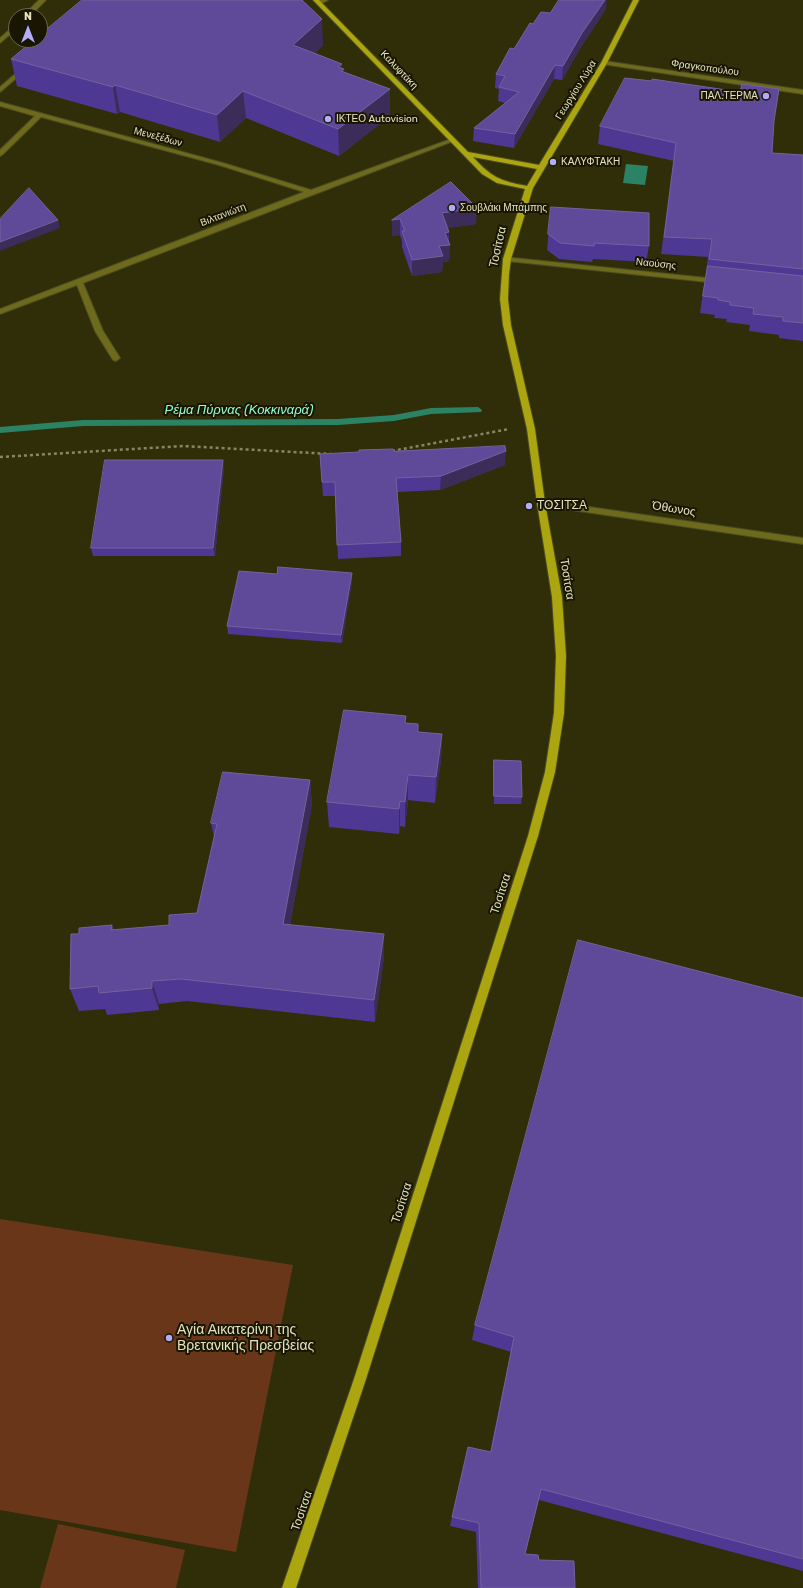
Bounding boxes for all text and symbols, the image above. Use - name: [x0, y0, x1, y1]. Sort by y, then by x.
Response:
- north arrow: [8, 8, 48, 48]
- text: N: [24, 10, 32, 23]
- street label: Καλυφτάκη: [378, 48, 420, 92]
- street label: Φραγκοπούλου: [670, 57, 740, 79]
- street label: Γεωργίου Λύρα: [553, 58, 599, 122]
- place label: ΠΑΛ.ΤΕΡΜΑ: [700, 90, 758, 102]
- marker: ΠΑΛ.ΤΕΡΜΑ: [761, 91, 771, 101]
- place label: ΙΚΤΕΟ Autovision: [336, 113, 418, 125]
- marker: ΙΚΤΕΟ Autovision: [323, 114, 333, 124]
- street label: Μενεξέδων: [133, 125, 183, 149]
- place label: ΚΑΛΥΦΤΑΚΗ: [561, 156, 620, 168]
- marker: ΚΑΛΥΦΤΑΚΗ: [548, 157, 558, 167]
- street label: Βιλτανιώτη: [198, 201, 248, 229]
- place label: Σουβλάκι Μπάμπης: [460, 202, 547, 214]
- marker: Σουβλάκι Μπάμπης: [447, 203, 457, 213]
- street label: Τοσίτσα: [486, 225, 510, 269]
- street label: Ναούσης: [635, 256, 677, 272]
- water label: Ρέμα Πύρνας (Κοκκιναρά): [165, 402, 313, 418]
- street label: Όθωνος: [651, 498, 697, 520]
- place label: ΤΟΣΙΤΣΑ: [537, 499, 587, 513]
- marker: ΤΟΣΙΤΣΑ: [524, 501, 534, 511]
- street label: Τοσίτσα: [557, 557, 577, 601]
- street label: Τοσίτσα: [488, 872, 514, 916]
- street label: Τοσίτσα: [389, 1181, 415, 1225]
- place label: Αγία Αικατερίνη της Βρετανικής Πρεσβείας: [177, 1322, 314, 1354]
- marker: Αγία Αικατερίνη της Βρετανικής Πρεσβείας: [164, 1333, 174, 1343]
- street label: Τοσίτσα: [288, 1489, 316, 1533]

